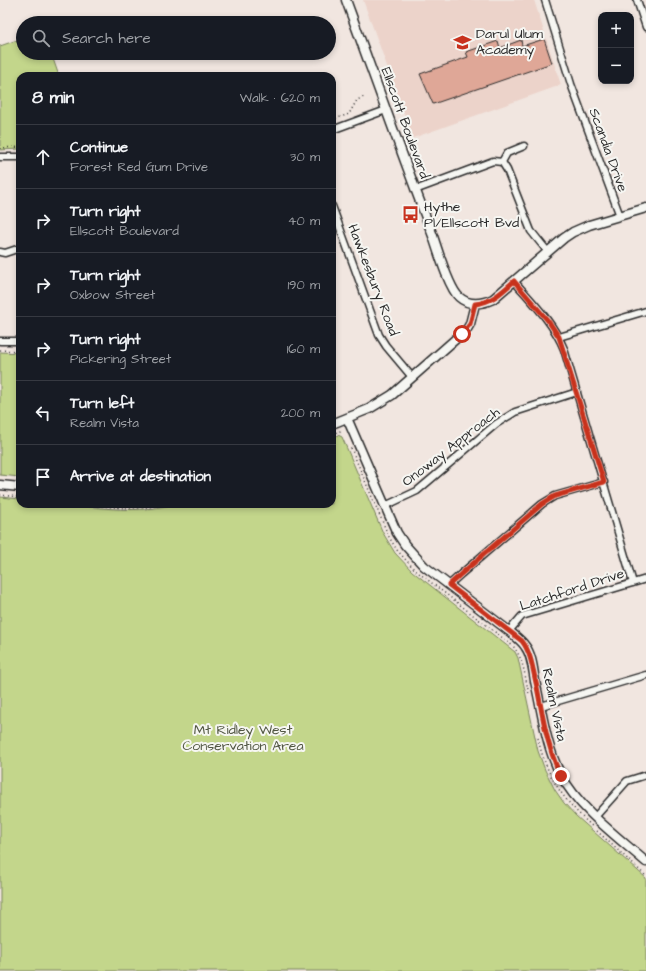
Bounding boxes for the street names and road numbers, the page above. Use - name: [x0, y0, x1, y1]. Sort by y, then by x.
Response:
- street label: Ellscott Boulevard: [376, 64, 434, 182]
- street label: Scandia Drive: [584, 105, 633, 195]
- street label: Hawkesbury Road: [342, 221, 404, 339]
- street label: Onoway Approach: [398, 402, 504, 492]
- street label: Latchford Drive: [517, 564, 627, 616]
- street label: Realm Vista: [537, 667, 571, 743]

